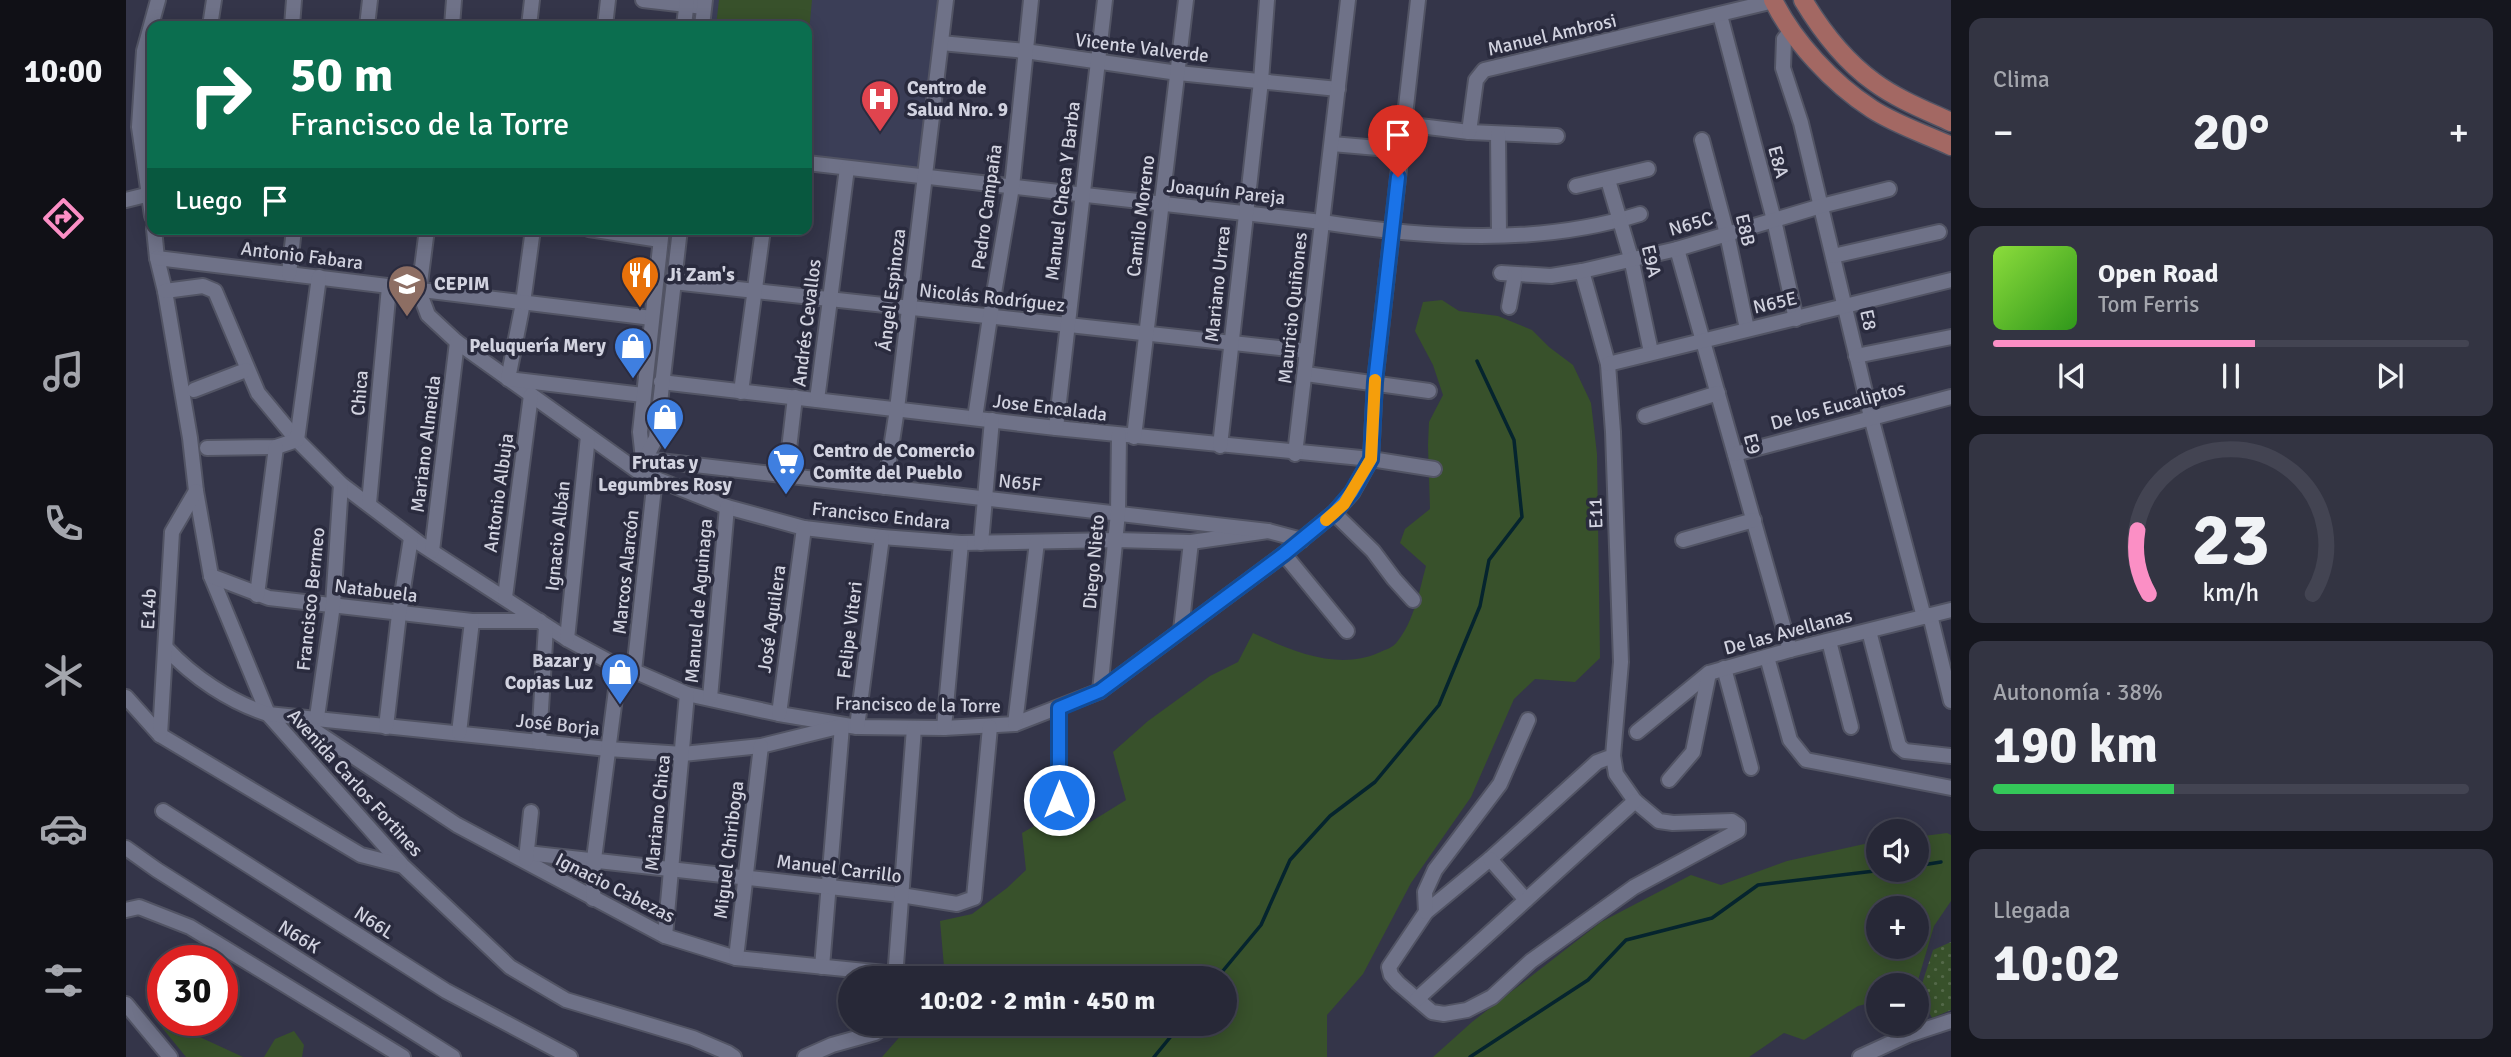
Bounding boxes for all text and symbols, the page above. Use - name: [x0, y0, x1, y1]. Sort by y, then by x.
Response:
- street label: Manuel Ambrosi: [1485, 8, 1619, 62]
- street label: Vicente Valverde: [1074, 28, 1210, 68]
- text: 50 m: [290, 45, 393, 105]
- icon: right: [175, 49, 266, 140]
- text: 10:00: [24, 52, 102, 91]
- text: Clima: [1993, 65, 2050, 94]
- place label: Centro de Salud Nro. 9: [907, 76, 1008, 122]
- hospital icon: Centro de Salud Nro. 9: [859, 78, 901, 133]
- street label: Manuel Checa Y Barba: [1040, 100, 1086, 282]
- text: 20°: [2193, 100, 2269, 164]
- text: Francisco de la Torre: [290, 105, 569, 144]
- pin: [1368, 105, 1428, 177]
- text: −: [1993, 109, 2014, 156]
- text: +: [2448, 109, 2469, 156]
- icon: arrive: [1379, 116, 1417, 154]
- street label: Pedro Campaña: [966, 143, 1008, 271]
- street label: E8A: [1762, 143, 1794, 181]
- street label: Camilo Moreno: [1122, 154, 1160, 278]
- street label: Joaquín Pareja: [1166, 174, 1286, 210]
- icon: arrive: [256, 182, 294, 220]
- text: Luego: [175, 185, 242, 217]
- icon: directions: [39, 194, 88, 243]
- street label: N65C: [1666, 206, 1716, 242]
- street label: E8B: [1730, 211, 1760, 249]
- street label: Mariano Urrea: [1200, 225, 1236, 343]
- street label: Ángel Espinoza: [873, 227, 911, 353]
- street label: Mauricio Quiñones: [1273, 231, 1313, 385]
- street label: Antonio Fabara: [240, 237, 364, 275]
- street label: E9A: [1636, 242, 1666, 280]
- restaurant icon: Ji Zam's: [619, 254, 661, 309]
- street label: Andrés Cevallos: [787, 258, 827, 388]
- text: Open Road: [2098, 258, 2219, 290]
- school or university icon: CEPIM: [386, 263, 428, 318]
- place label: Ji Zam's: [667, 263, 735, 287]
- place label: CEPIM: [434, 272, 489, 296]
- street label: Nicolás Rodríguez: [918, 278, 1066, 318]
- street label: N65E: [1751, 286, 1799, 320]
- text: Tom Ferris: [2098, 290, 2199, 319]
- street label: E8: [1854, 307, 1882, 333]
- shop icon: Peluquería Mery: [612, 325, 654, 380]
- place label: Peluquería Mery: [469, 334, 607, 358]
- icon: music: [39, 347, 88, 396]
- icon: previous: [2053, 357, 2091, 395]
- icon: pause: [2212, 357, 2250, 395]
- icon: next: [2371, 357, 2409, 395]
- street label: Chica: [346, 369, 374, 417]
- street label: Mariano Almeida: [406, 374, 446, 514]
- street label: De los Eucaliptos: [1768, 376, 1908, 436]
- street label: Jose Encalada: [991, 389, 1109, 427]
- shop icon: Frutas y Legumbres Rosy: [644, 396, 686, 451]
- street label: E9: [1738, 431, 1766, 457]
- street label: Antonio Albuja: [479, 432, 519, 554]
- place label: Centro de Comercio Comite del Pueblo: [813, 439, 975, 485]
- supermarket icon: Centro de Comercio Comite del Pueblo: [765, 441, 807, 496]
- place label: Frutas y Legumbres Rosy: [598, 451, 732, 497]
- street label: N65F: [997, 469, 1043, 497]
- street label: Ignacio Albán: [540, 480, 576, 592]
- street label: Francisco Endara: [811, 497, 951, 535]
- street label: E11: [1583, 497, 1609, 529]
- text: 23: [2192, 497, 2270, 586]
- icon: phone: [39, 499, 88, 548]
- street label: Marcos Alarcón: [608, 508, 644, 636]
- street label: Diego Nieto: [1078, 514, 1110, 610]
- street label: Manuel de Aguinaga: [680, 518, 718, 684]
- street label: Francisco Bermeo: [292, 526, 330, 672]
- street label: José Aguilera: [753, 563, 791, 675]
- street label: Natabuela: [333, 574, 419, 608]
- text: km/h: [2203, 577, 2259, 608]
- street label: Felipe Viteri: [832, 580, 868, 680]
- street label: E14b: [136, 588, 162, 630]
- street label: De las Avellanas: [1721, 603, 1855, 661]
- place label: Bazar y Copias Luz: [505, 649, 594, 695]
- icon: climate: [39, 651, 88, 700]
- shop icon: Bazar y Copias Luz: [599, 651, 641, 706]
- text: Autonomía · 38%: [1993, 678, 2163, 707]
- street label: Francisco de la Torre: [835, 692, 1001, 718]
- street label: Avenida Carlos Fortines: [282, 704, 428, 862]
- street label: José Borja: [515, 709, 601, 741]
- text: 190 km: [1993, 713, 2158, 777]
- street label: Mariano Chica: [640, 754, 676, 872]
- position arrow: [1022, 763, 1096, 837]
- street label: Miguel Chiriboga: [709, 779, 749, 921]
- icon: car: [39, 804, 88, 853]
- map controls: [1866, 819, 1929, 1036]
- button: sound: [1866, 819, 1929, 882]
- street label: Ignacio Cabezas: [551, 848, 679, 928]
- street label: Manuel Carrillo: [775, 849, 903, 889]
- button: +: [1866, 896, 1929, 959]
- text: Llegada: [1993, 896, 2070, 925]
- street label: N66L: [349, 901, 399, 945]
- street label: N66K: [274, 915, 325, 959]
- text: 10:02: [1993, 931, 2121, 995]
- speed limit sign: 30: [147, 945, 238, 1036]
- icon: filters: [39, 956, 88, 1005]
- button: −: [1866, 973, 1929, 1036]
- text: 10:02 · 2 min · 450 m: [920, 985, 1155, 1017]

